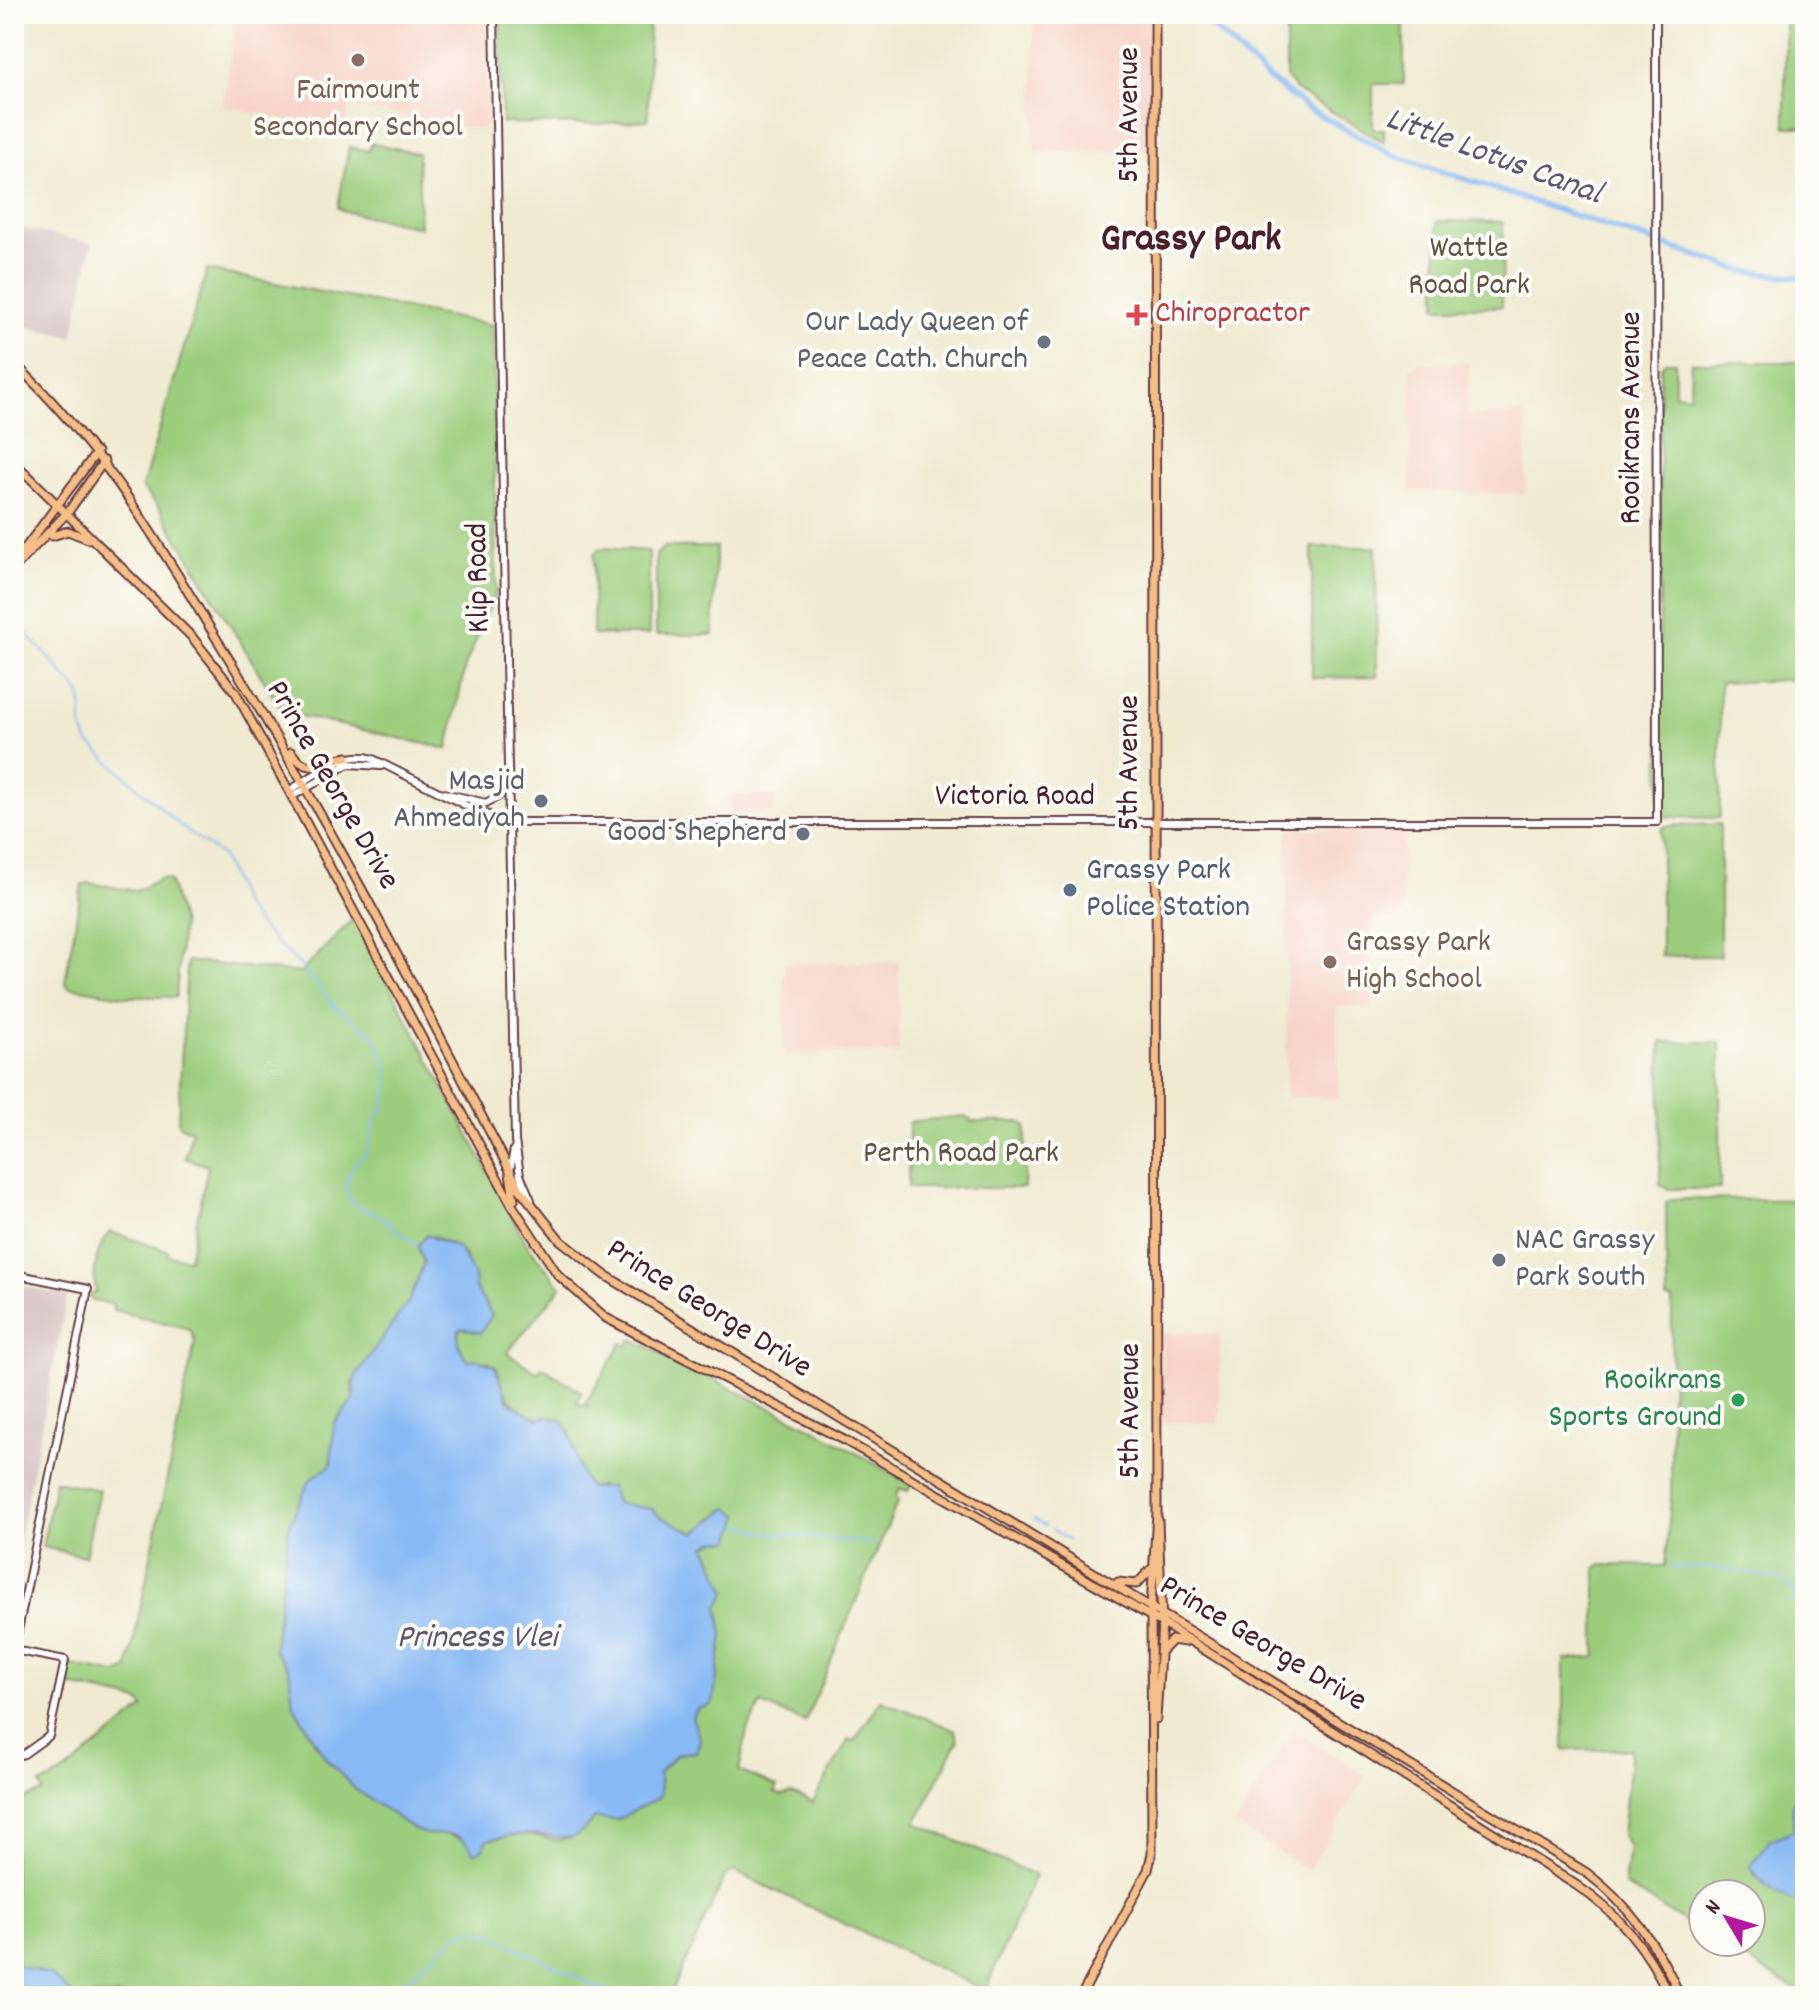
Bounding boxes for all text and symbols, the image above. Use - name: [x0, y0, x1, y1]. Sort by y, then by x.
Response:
- street label: 5th Avenue: [1108, 47, 1154, 183]
- marker: Fairmount Secondary School: [349, 51, 367, 69]
- place label: Fairmount Secondary School: [253, 69, 463, 152]
- water label: Little Lotus Canal: [1378, 96, 1611, 221]
- district label: Grassy Park: [1101, 213, 1282, 270]
- park label: Wattle Road Park: [1408, 227, 1530, 310]
- place label: Chiropractor: [1155, 292, 1310, 338]
- place label: Our Lady Queen of Peace Cath. Church: [797, 301, 1029, 384]
- marker: Chiropractor: [1126, 304, 1148, 326]
- street label: Rooikrans Avenue: [1610, 311, 1656, 525]
- marker: Our Lady Queen of Peace Cath. Church: [1035, 333, 1053, 351]
- street label: Klip Road: [456, 523, 504, 633]
- street label: Prince George Drive: [252, 673, 410, 899]
- street label: 5th Avenue: [1108, 695, 1154, 831]
- place label: Masjid Ahmediyah: [393, 760, 525, 843]
- street label: Victoria Road: [935, 775, 1095, 821]
- marker: Masjid Ahmediyah: [532, 792, 550, 810]
- place label: Good Shepherd: [607, 811, 787, 857]
- marker: Good Shepherd: [794, 825, 812, 843]
- place label: Grassy Park Police Station: [1086, 849, 1250, 932]
- marker: Grassy Park Police Station: [1061, 881, 1079, 899]
- place label: Grassy Park High School: [1346, 921, 1491, 1004]
- marker: Grassy Park High School: [1321, 953, 1339, 971]
- park label: Perth Road Park: [863, 1132, 1059, 1178]
- place label: NAC Grassy Park South: [1515, 1219, 1655, 1302]
- street label: Prince George Drive: [596, 1228, 820, 1392]
- marker: NAC Grassy Park South: [1490, 1251, 1508, 1269]
- street label: 5th Avenue: [1109, 1343, 1155, 1479]
- place label: Rooikrans Sports Ground: [1549, 1359, 1722, 1442]
- marker: Rooikrans Sports Ground: [1729, 1391, 1747, 1409]
- street label: Prince George Drive: [1150, 1565, 1374, 1725]
- water label: Princess Vlei: [397, 1615, 562, 1664]
- north arrow: [1687, 1878, 1767, 1958]
- text: N: [1698, 1894, 1730, 1922]

